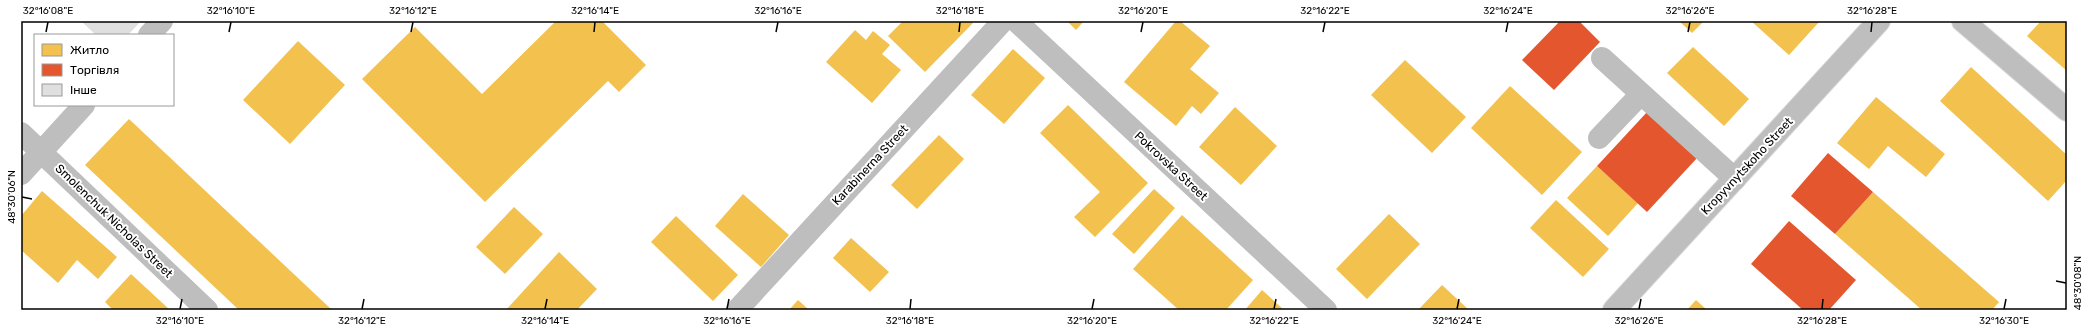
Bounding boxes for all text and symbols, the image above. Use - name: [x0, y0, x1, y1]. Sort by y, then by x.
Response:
- text: 32°16'08"E: [23, 5, 73, 17]
- text: 32°16'10"E: [207, 5, 255, 17]
- text: 32°16'12"E: [389, 5, 437, 17]
- text: 32°16'14"E: [571, 5, 619, 17]
- text: 32°16'16"E: [754, 5, 802, 17]
- text: 32°16'18"E: [936, 5, 984, 17]
- text: 32°16'20"E: [1118, 5, 1168, 17]
- text: 32°16'22"E: [1300, 5, 1350, 17]
- text: 32°16'24"E: [1483, 5, 1533, 17]
- text: 32°16'26"E: [1665, 5, 1715, 17]
- text: 32°16'28"E: [1847, 5, 1897, 17]
- legend: [34, 34, 174, 106]
- text: Житло: [70, 43, 109, 57]
- text: Торгівля: [70, 63, 119, 77]
- text: Інше: [70, 83, 97, 97]
- street label: Kropyvnytskoho Street: [1698, 114, 1796, 218]
- street label: Karabinerna Street: [829, 122, 911, 208]
- street label: Pokrovska Street: [1132, 129, 1211, 204]
- street label: Smolenchuk Nicholas Street: [53, 161, 176, 281]
- text: 48°30'06"N: [6, 170, 18, 224]
- text: 48°30'08"N: [2072, 256, 2084, 310]
- text: 32°16'10"E: [156, 315, 204, 327]
- text: 32°16'12"E: [338, 315, 386, 327]
- text: 32°16'14"E: [521, 315, 569, 327]
- text: 32°16'16"E: [703, 315, 751, 327]
- text: 32°16'18"E: [886, 315, 934, 327]
- text: 32°16'20"E: [1067, 315, 1117, 327]
- text: 32°16'22"E: [1249, 315, 1299, 327]
- text: 32°16'24"E: [1432, 315, 1482, 327]
- text: 32°16'26"E: [1614, 315, 1664, 327]
- text: 32°16'28"E: [1797, 315, 1847, 327]
- text: 32°16'30"E: [1979, 315, 2029, 327]

